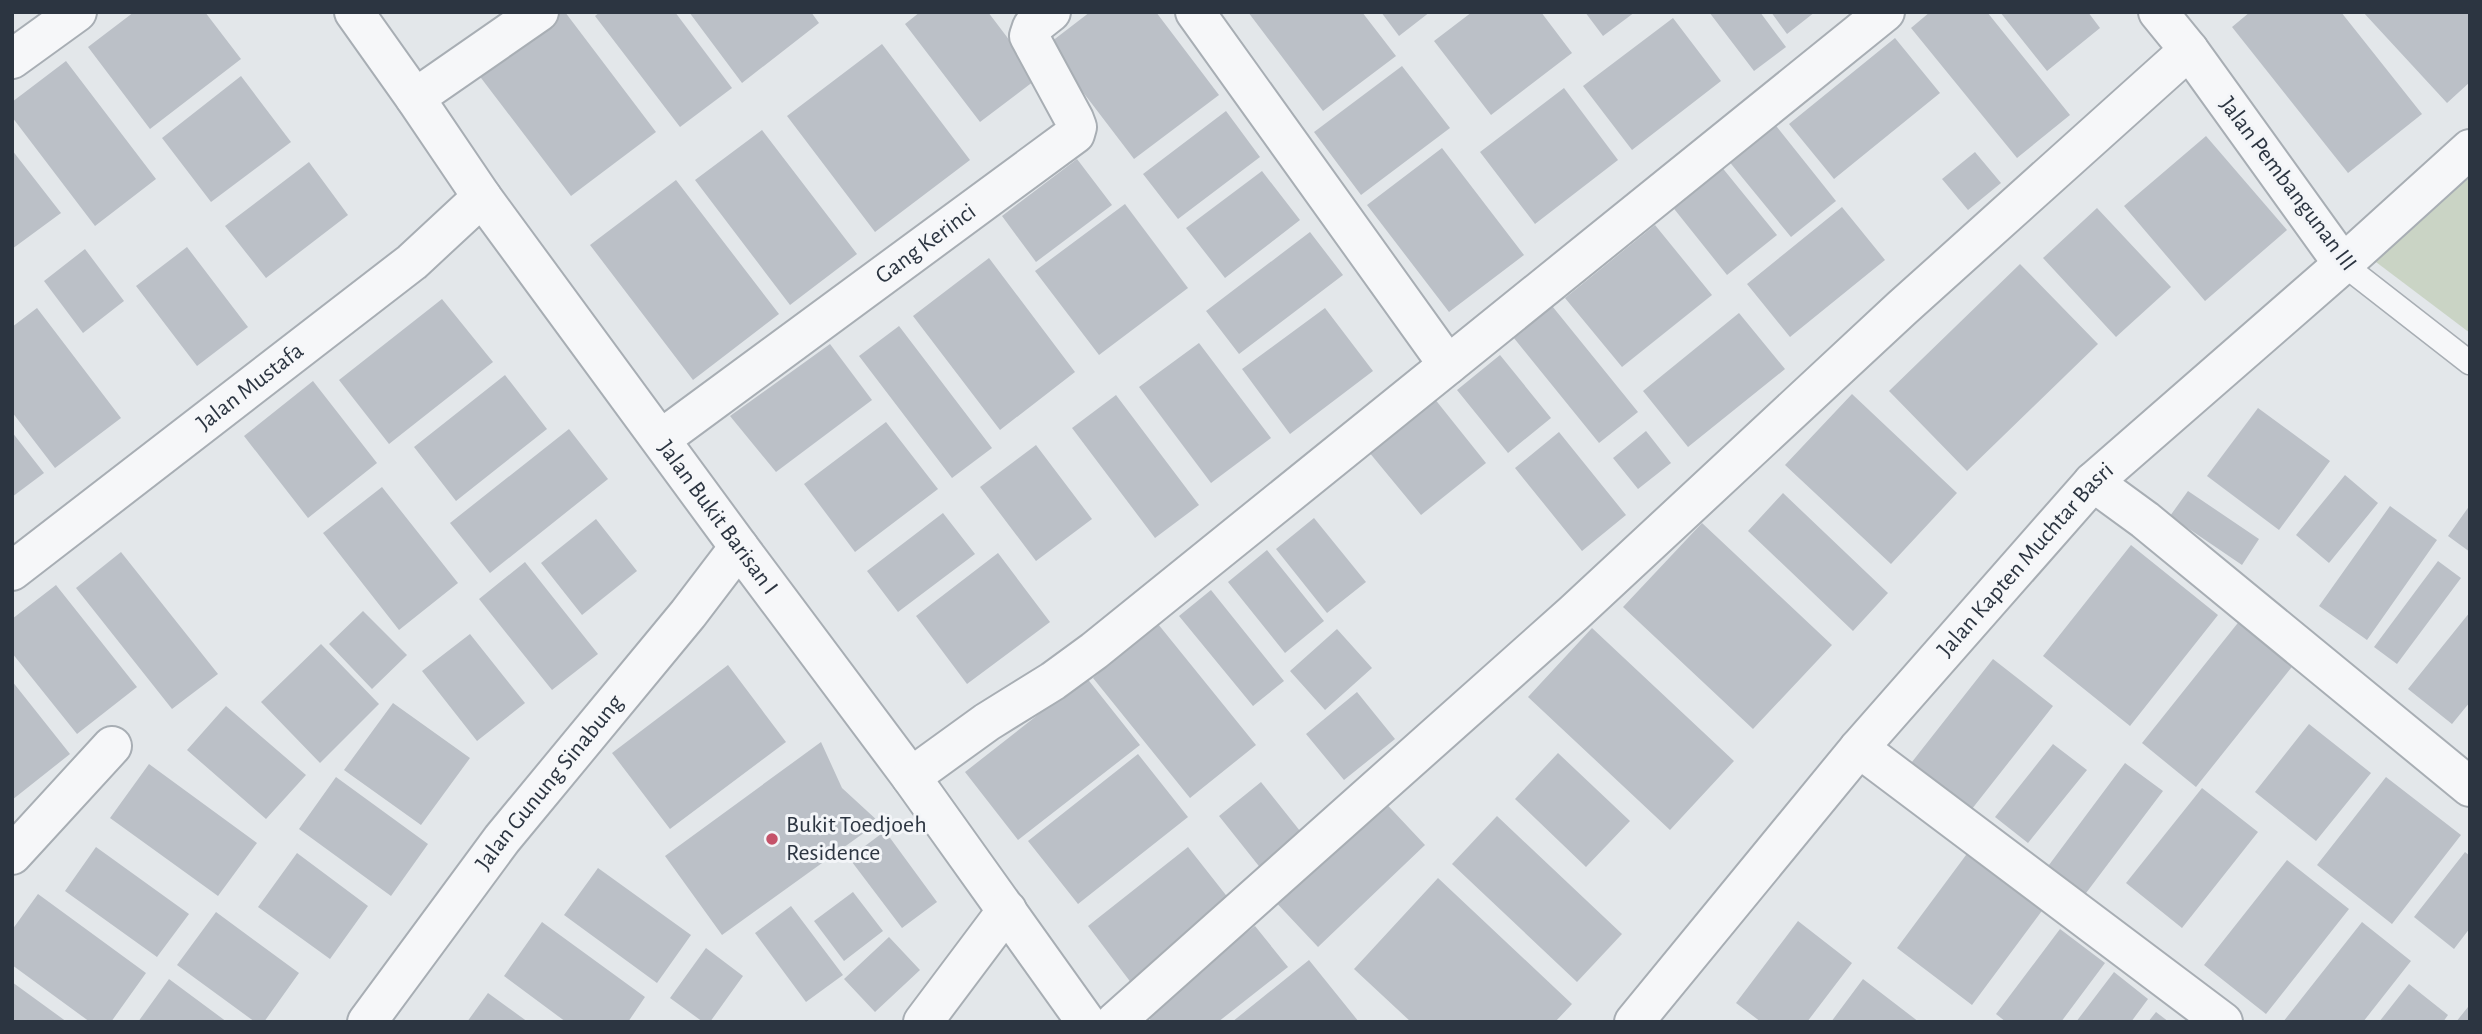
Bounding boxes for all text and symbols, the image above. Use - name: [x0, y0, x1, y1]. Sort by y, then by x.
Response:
- street label: Jalan Pembangunan III: [2215, 93, 2361, 275]
- street label: Gang Kerinci: [871, 199, 980, 288]
- street label: Jalan Mustafa: [192, 339, 308, 435]
- street label: Jalan Bukit Barisan I: [653, 436, 782, 599]
- street label: Jalan Kapten Muchtar Basri: [1933, 458, 2118, 661]
- street label: Jalan Gunung Sinabung: [471, 690, 628, 875]
- place label: Bukit Toedjoeh Residence: [786, 813, 927, 865]
- marker: Bukit Toedjoeh Residence: [764, 831, 780, 847]

